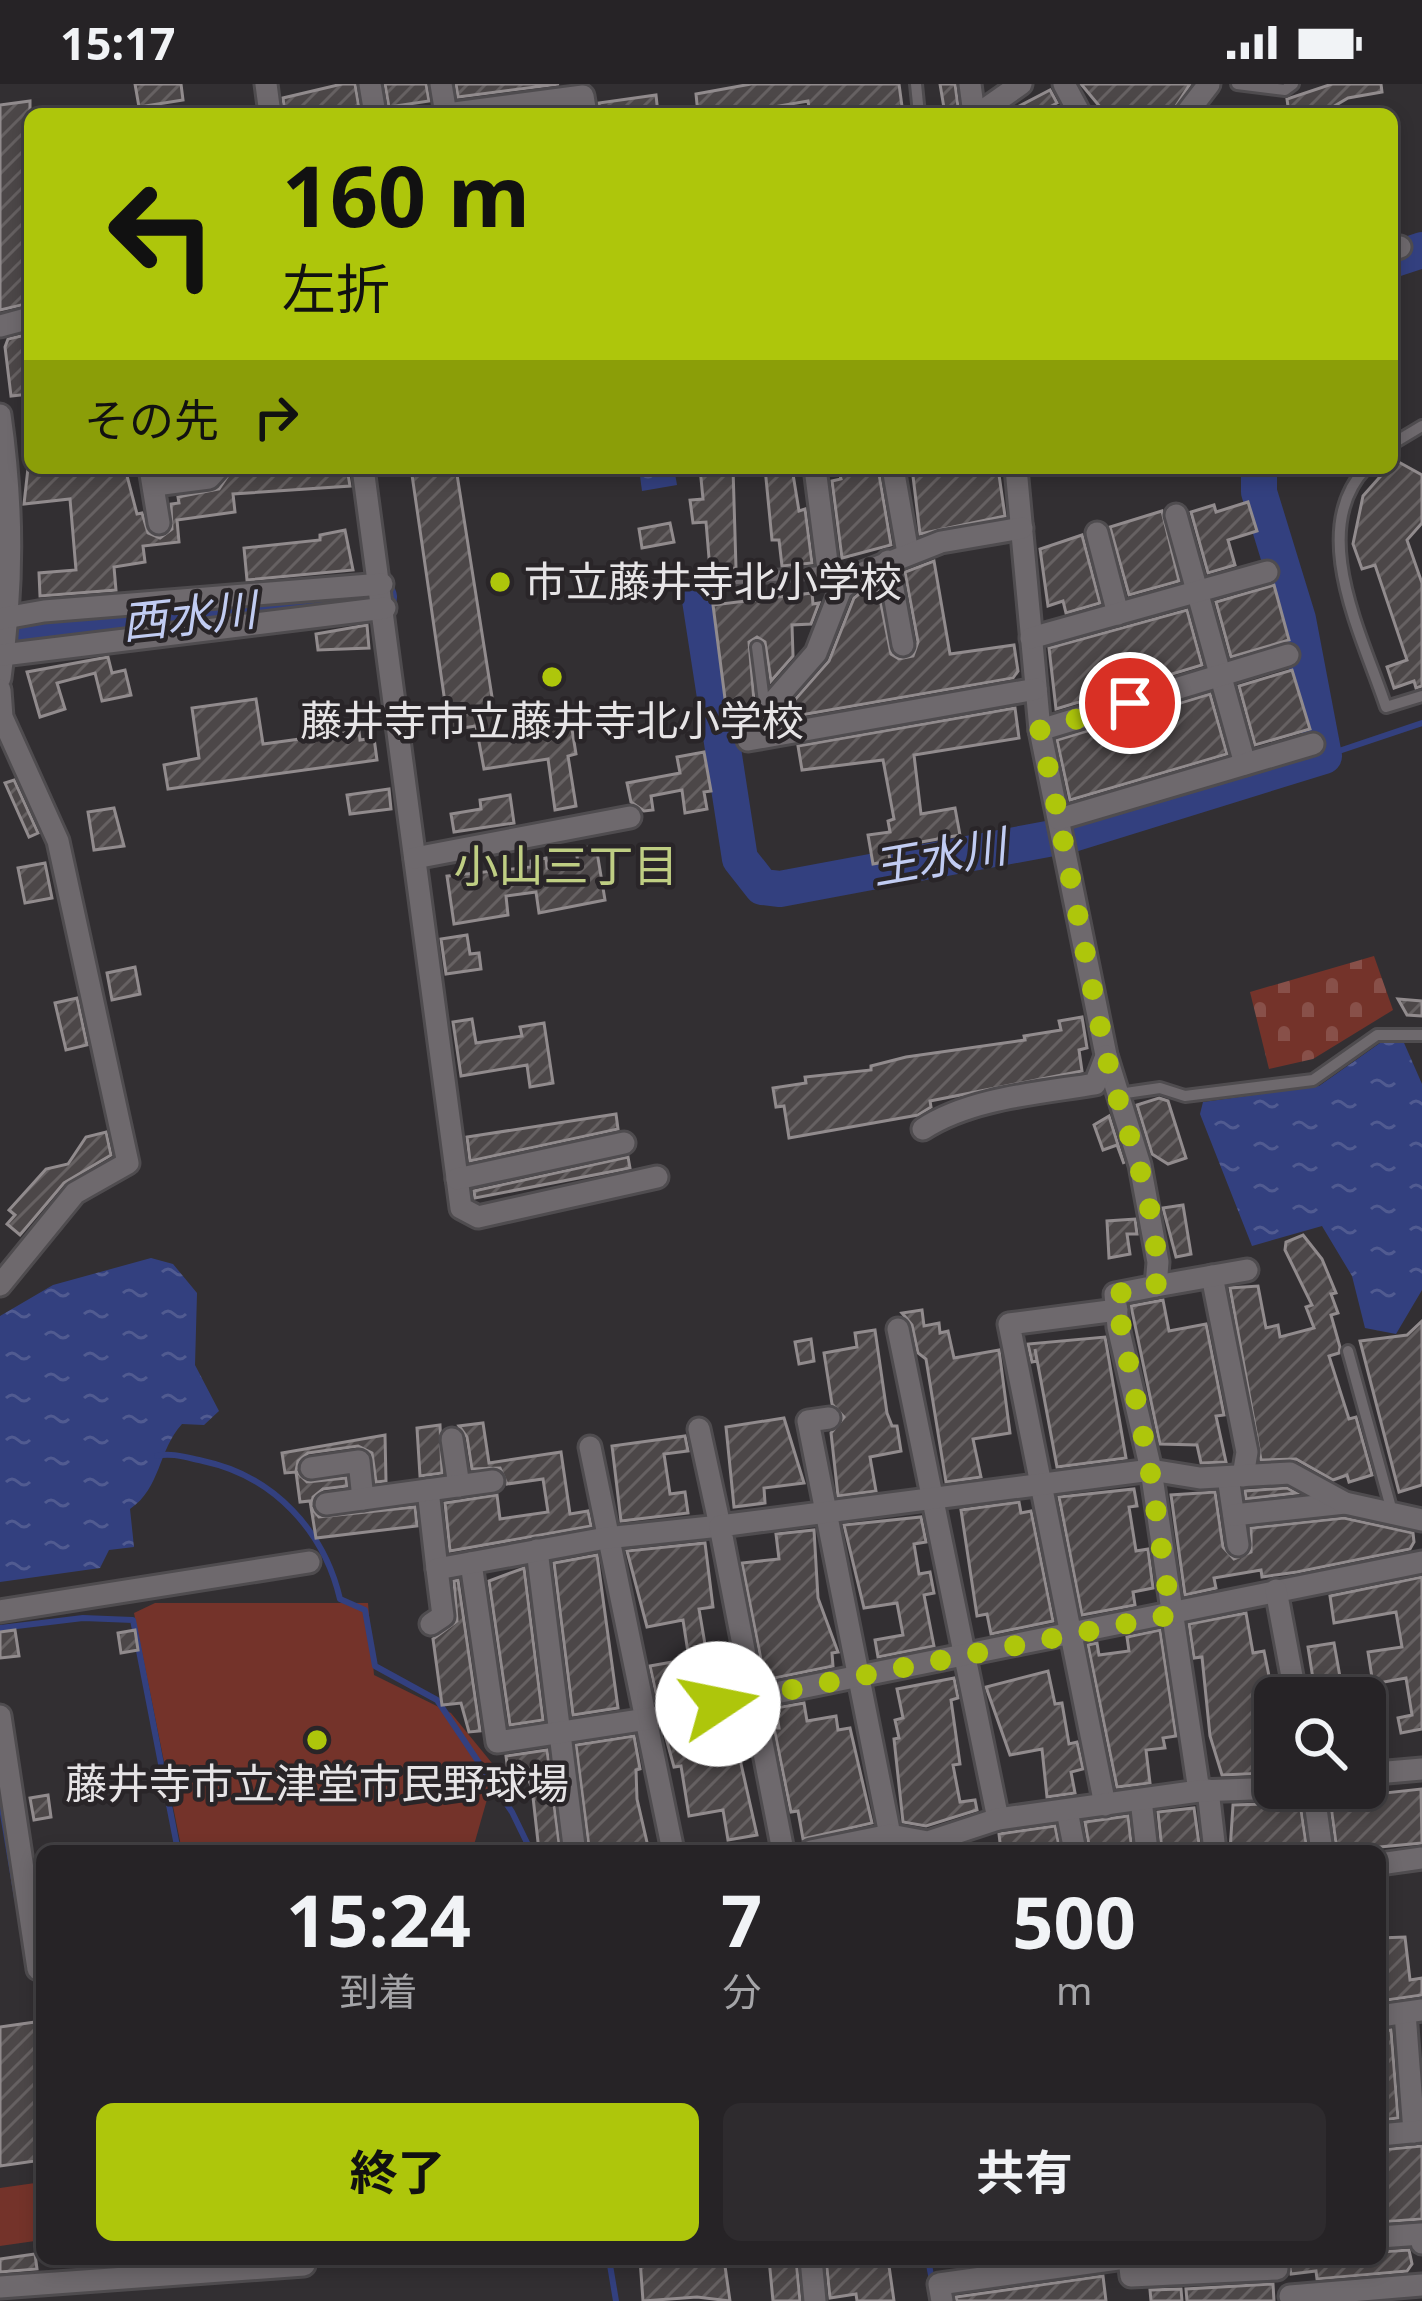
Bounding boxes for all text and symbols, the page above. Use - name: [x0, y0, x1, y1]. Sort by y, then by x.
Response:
- text: 15:17: [60, 12, 176, 73]
- text: 160 m: [282, 137, 530, 252]
- icon: left: [84, 156, 240, 312]
- text: 左折: [282, 251, 390, 325]
- icon: right: [243, 384, 309, 450]
- text: その先: [84, 389, 219, 450]
- place label: 市立藤井寺北小学校: [524, 552, 902, 609]
- marker: 市立藤井寺北小学校: [487, 569, 513, 595]
- water label: 西水川: [119, 577, 263, 652]
- pin: [1079, 652, 1181, 754]
- marker: 藤井寺市立藤井寺北小学校: [539, 664, 565, 690]
- icon: arrive: [1097, 670, 1163, 736]
- place label: 藤井寺市立藤井寺北小学校: [300, 691, 804, 748]
- water label: 王水川: [867, 813, 1014, 897]
- district label: 小山三丁目: [453, 834, 679, 895]
- position arrow: [655, 1641, 781, 1767]
- map controls: [1254, 1677, 1386, 1809]
- button: search: [1254, 1677, 1386, 1809]
- marker: 藤井寺市立津堂市民野球場: [304, 1727, 330, 1753]
- place label: 藤井寺市立津堂市民野球場: [65, 1754, 569, 1811]
- text: 15:24: [286, 1870, 471, 1968]
- text: 7: [721, 1870, 762, 1968]
- text: 500: [1012, 1872, 1136, 1970]
- text: m: [1056, 1963, 1092, 2016]
- text: 到着: [340, 1964, 418, 2017]
- text: 分: [722, 1964, 761, 2017]
- button: 終了: [96, 2103, 699, 2241]
- button: 共有: [723, 2103, 1326, 2241]

